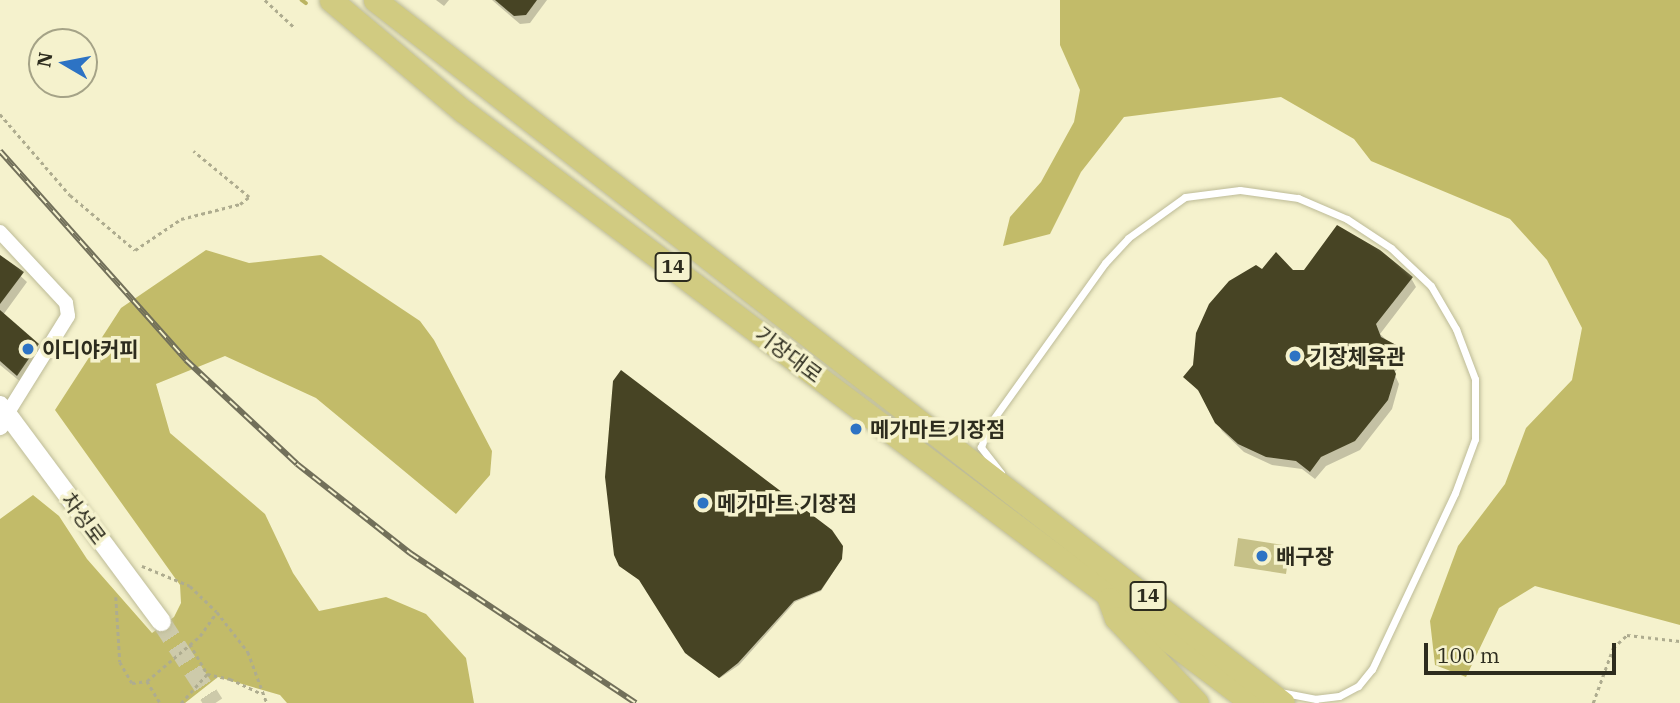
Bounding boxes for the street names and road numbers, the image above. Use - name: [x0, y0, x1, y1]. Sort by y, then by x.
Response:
- road number: 14: [654, 252, 692, 282]
- street label: 기장대로: [751, 321, 827, 387]
- street label: 차성로: [56, 487, 112, 549]
- road number: 14: [1129, 580, 1167, 611]

